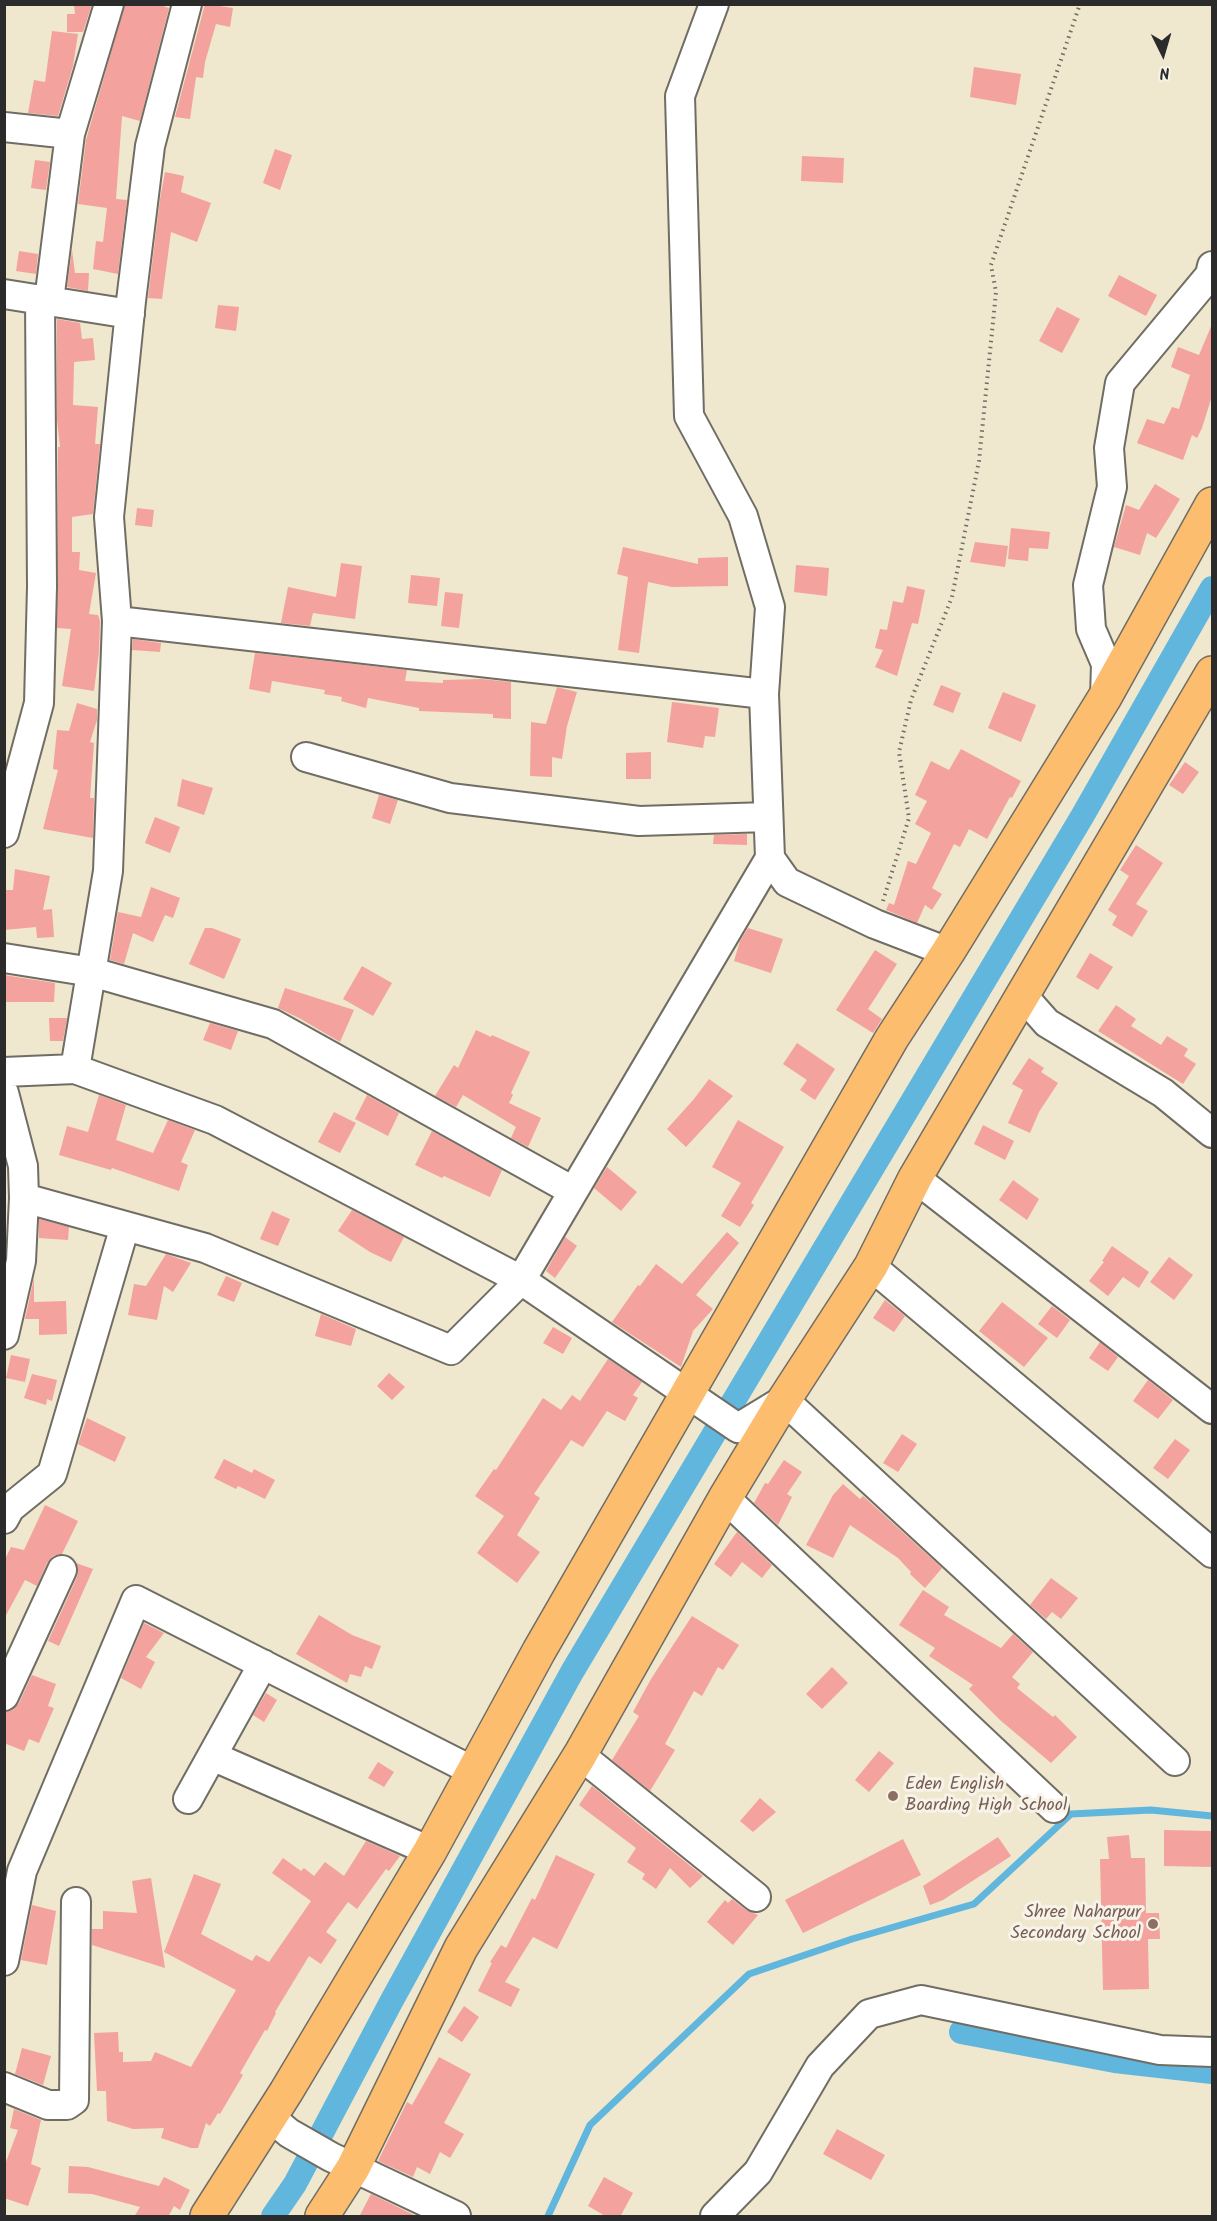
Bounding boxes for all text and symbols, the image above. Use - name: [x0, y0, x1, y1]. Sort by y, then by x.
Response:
- north arrow: [1133, 24, 1193, 84]
- text: N: [1158, 60, 1171, 85]
- place label: Eden English Boarding High School: [905, 1775, 1067, 1818]
- marker: Eden English Boarding High School: [886, 1789, 900, 1803]
- place label: Shree Naharpur Secondary School: [1011, 1903, 1141, 1946]
- marker: Shree Naharpur Secondary School: [1146, 1917, 1160, 1931]

